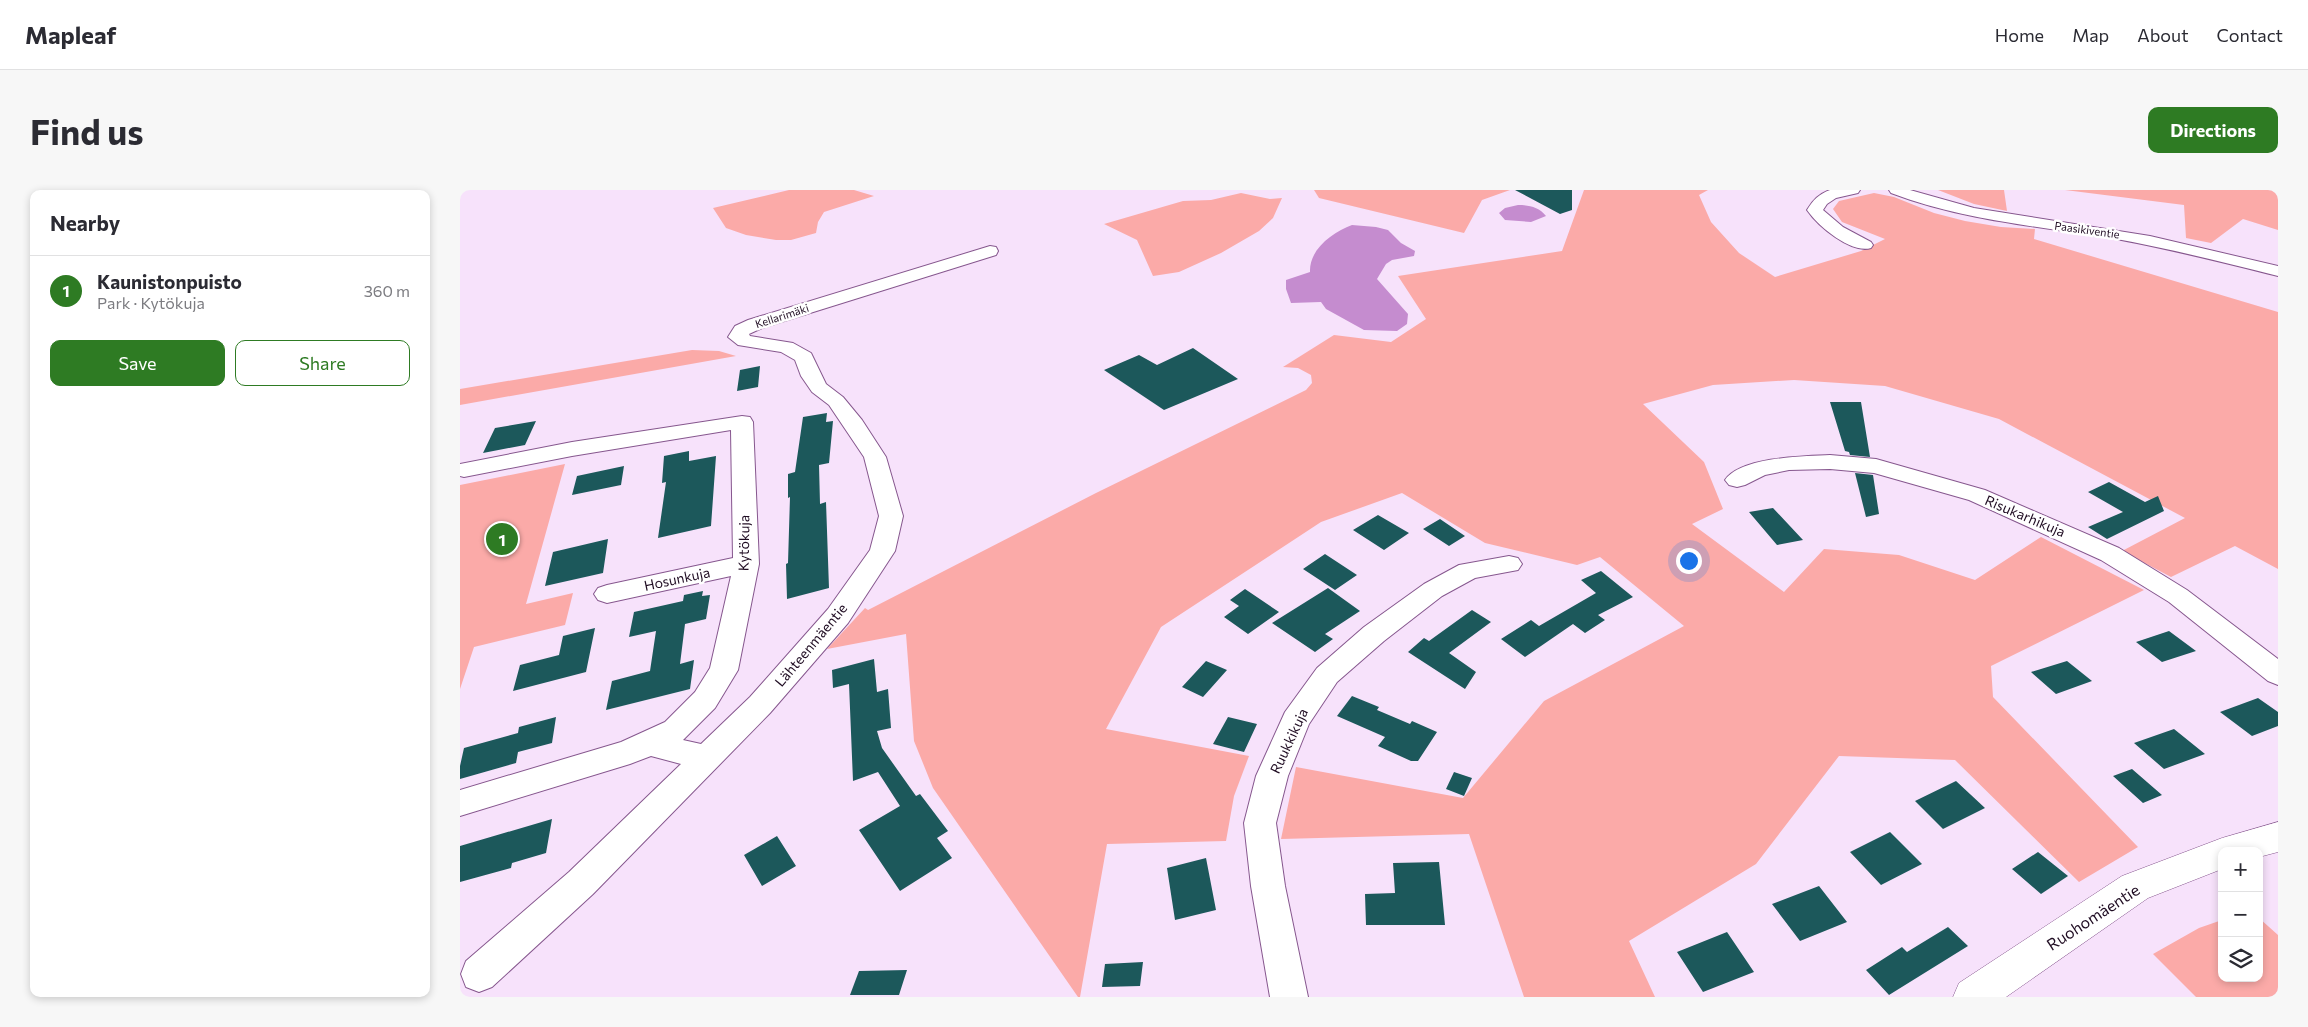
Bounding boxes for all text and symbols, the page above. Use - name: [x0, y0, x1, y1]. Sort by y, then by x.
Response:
- text: Mapleaf: [25, 20, 116, 49]
- text: Home: [1995, 24, 2044, 46]
- text: Map: [2072, 24, 2109, 46]
- text: About: [2137, 24, 2189, 46]
- text: Contact: [2217, 24, 2283, 46]
- button: Directions: [2148, 107, 2278, 153]
- text: Find us: [30, 109, 144, 152]
- text: Nearby: [50, 210, 120, 235]
- street label: Paasikiventie: [2054, 218, 2121, 241]
- text: Kaunistonpuisto: [97, 270, 242, 293]
- text: 1: [62, 281, 70, 300]
- text: 360 m: [364, 281, 410, 300]
- text: Park · Kytökuja: [97, 293, 205, 312]
- street label: Kellarimäki: [753, 301, 810, 330]
- button: Save: [50, 340, 225, 386]
- button: Share: [235, 340, 410, 386]
- street label: Risukarhikuja: [1982, 491, 2068, 540]
- street label: Kytökuja: [735, 515, 752, 571]
- pin: 1: [486, 520, 518, 558]
- your location: [1676, 548, 1702, 574]
- street label: Hosunkuja: [642, 563, 712, 594]
- street label: Lähteenmäentie: [771, 600, 850, 690]
- street label: Ruukkikuja: [1266, 705, 1311, 776]
- map controls: [2218, 847, 2263, 982]
- button: +: [2218, 847, 2263, 892]
- street label: Ruohomäentie: [2043, 880, 2143, 954]
- button: −: [2218, 892, 2263, 937]
- button: layers: [2218, 937, 2263, 982]

